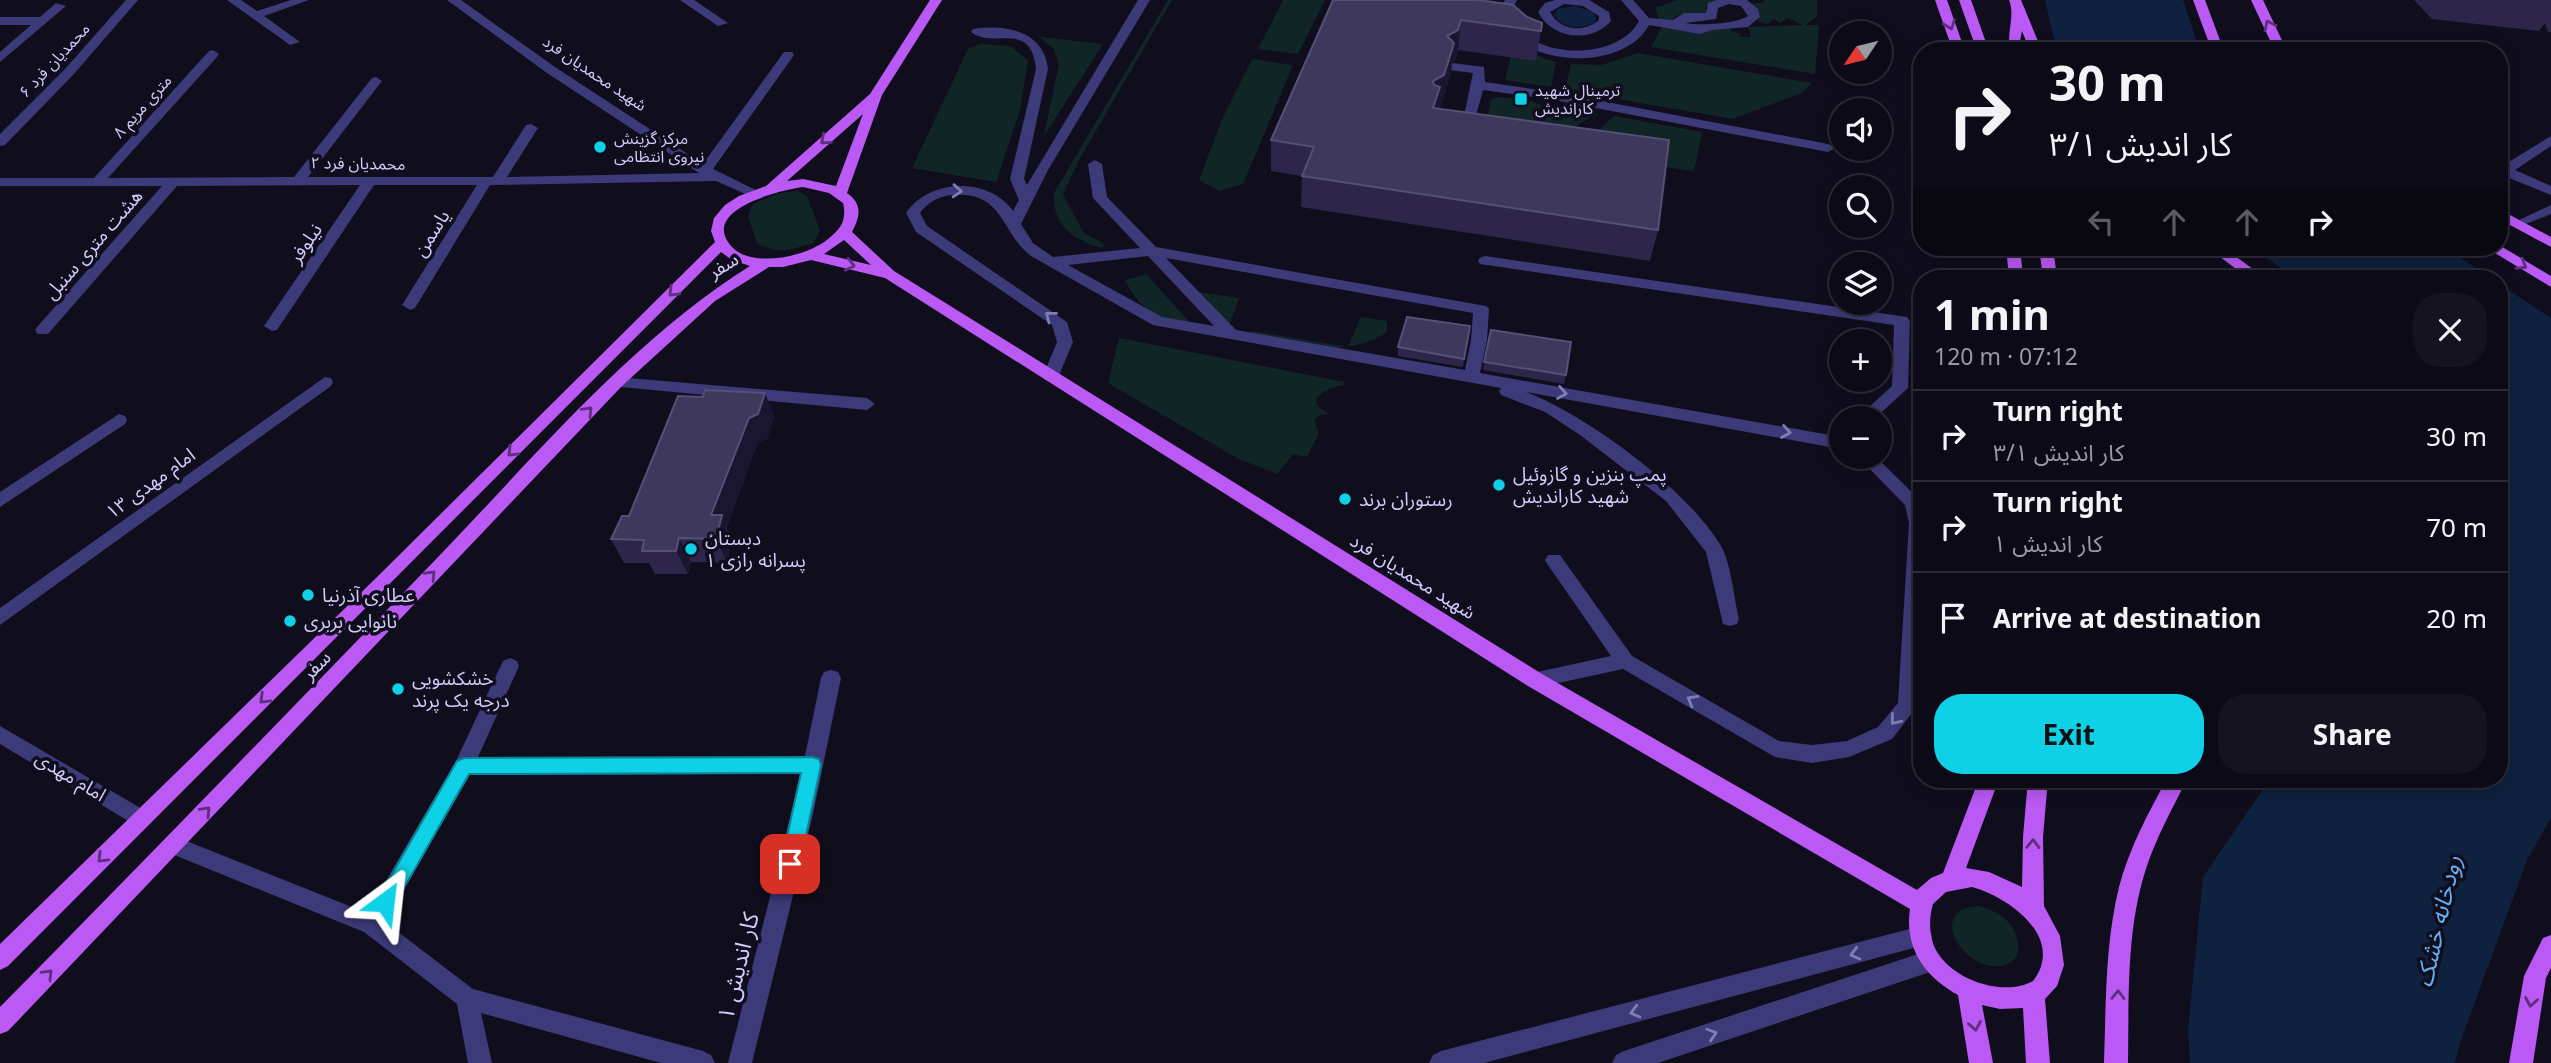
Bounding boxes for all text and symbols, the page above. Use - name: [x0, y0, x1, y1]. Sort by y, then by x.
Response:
- street label: ۶ محمدیان فرد: [14, 18, 94, 102]
- one-way arrow: [1942, 19, 1956, 31]
- one-way arrow: [2263, 20, 2277, 32]
- north arrow: [1829, 21, 1892, 84]
- map controls: [1829, 21, 1892, 469]
- street label: شهید محمدیان فرد: [539, 30, 651, 116]
- text: 30 m: [2049, 49, 2166, 115]
- street label: ۸ متری مریم: [108, 70, 178, 144]
- icon: right: [1934, 70, 2025, 161]
- place label: ترمینال شهید کاراندیش: [1535, 79, 1621, 119]
- marker: ترمینال شهید کاراندیش: [1513, 91, 1529, 107]
- button: sound: [1829, 98, 1892, 161]
- text: ۳/۱ کار اندیش: [2049, 122, 2232, 165]
- place label: مرکز گزینش نیروی انتظامی: [614, 127, 704, 167]
- one-way arrow: [820, 132, 833, 144]
- marker: مرکز گزینش نیروی انتظامی: [592, 139, 608, 155]
- street label: ۲ محمدیان فرد: [310, 151, 406, 175]
- button: search: [1829, 175, 1892, 238]
- street label: هشت متری سنبل: [38, 183, 148, 305]
- one-way arrow: [952, 183, 963, 198]
- icon: left: [2082, 203, 2120, 241]
- icon: ahead: [2155, 203, 2193, 241]
- icon: ahead: [2228, 203, 2266, 241]
- icon: right: [2301, 203, 2339, 241]
- street label: یاسمن: [406, 204, 456, 262]
- street label: نیلوفر: [282, 218, 328, 269]
- street label: سفر: [702, 246, 743, 285]
- button: layers: [1829, 252, 1892, 315]
- one-way arrow: [2514, 256, 2527, 269]
- one-way arrow: [844, 257, 856, 271]
- one-way arrow: [669, 283, 682, 296]
- text: 1 min: [1934, 285, 2050, 342]
- button: close: [2413, 293, 2487, 367]
- one-way arrow: [1045, 311, 1057, 324]
- button: +: [1829, 329, 1892, 392]
- text: 120 m · 07:12: [1934, 340, 2078, 372]
- one-way arrow: [1557, 385, 1568, 400]
- text: Turn right: [1993, 393, 2123, 429]
- one-way arrow: [580, 406, 593, 419]
- button: −: [1829, 406, 1892, 469]
- icon: right: [1934, 417, 1972, 455]
- text: 30 m: [2426, 418, 2487, 454]
- one-way arrow: [1780, 424, 1792, 439]
- text: ۳/۱ کار اندیش: [1993, 436, 2124, 468]
- street label: ۱۳ امام مهدی: [100, 442, 201, 526]
- one-way arrow: [508, 444, 521, 457]
- place label: پمپ بنزین و گازوئیل شهید کاراندیش: [1513, 461, 1667, 509]
- marker: پمپ بنزین و گازوئیل شهید کاراندیش: [1491, 477, 1507, 493]
- text: Turn right: [1993, 484, 2123, 520]
- place label: رستوران برند: [1359, 486, 1453, 512]
- marker: رستوران برند: [1337, 491, 1353, 507]
- icon: right: [1934, 508, 1972, 546]
- text: 70 m: [2426, 509, 2487, 545]
- place label: دبستان پسرانه رازی ۱: [705, 525, 806, 573]
- street label: شهید محمدیان فرد: [1345, 527, 1481, 625]
- text: ۱ کار اندیش: [1993, 527, 2103, 559]
- marker: دبستان پسرانه رازی ۱: [683, 541, 699, 557]
- one-way arrow: [422, 571, 435, 584]
- place label: عطاری آذرنیا: [322, 582, 415, 608]
- marker: عطاری آذرنیا: [300, 587, 316, 603]
- icon: arrive: [1934, 599, 1972, 637]
- text: Arrive at destination: [1993, 600, 2262, 636]
- text: 20 m: [2426, 600, 2487, 636]
- place label: نانوایی بربری: [304, 608, 397, 634]
- marker: نانوایی بربری: [282, 613, 298, 629]
- street label: سفر: [295, 645, 336, 686]
- place label: خشکشویی درجه یک پرند: [412, 665, 510, 713]
- marker: خشکشویی درجه یک پرند: [390, 681, 406, 697]
- one-way arrow: [259, 690, 272, 703]
- button: Exit: [1934, 694, 2204, 774]
- button: Share: [2218, 694, 2487, 774]
- one-way arrow: [1686, 695, 1699, 708]
- one-way arrow: [1891, 713, 1904, 725]
- street label: امام مهدی: [30, 745, 111, 809]
- one-way arrow: [198, 806, 211, 819]
- pin: [760, 834, 820, 894]
- one-way arrow: [2025, 838, 2041, 849]
- icon: arrive: [771, 845, 809, 883]
- one-way arrow: [97, 850, 110, 863]
- water label: رودخانه خشک: [2406, 852, 2468, 990]
- position arrow: [348, 865, 422, 939]
- street label: ۱ کار اندیش: [708, 908, 766, 1023]
- one-way arrow: [1849, 945, 1861, 960]
- one-way arrow: [39, 970, 52, 983]
- one-way arrow: [2110, 989, 2125, 1000]
- one-way arrow: [2524, 996, 2539, 1008]
- one-way arrow: [1629, 1004, 1641, 1018]
- one-way arrow: [1967, 1020, 1982, 1032]
- one-way arrow: [1705, 1027, 1717, 1042]

